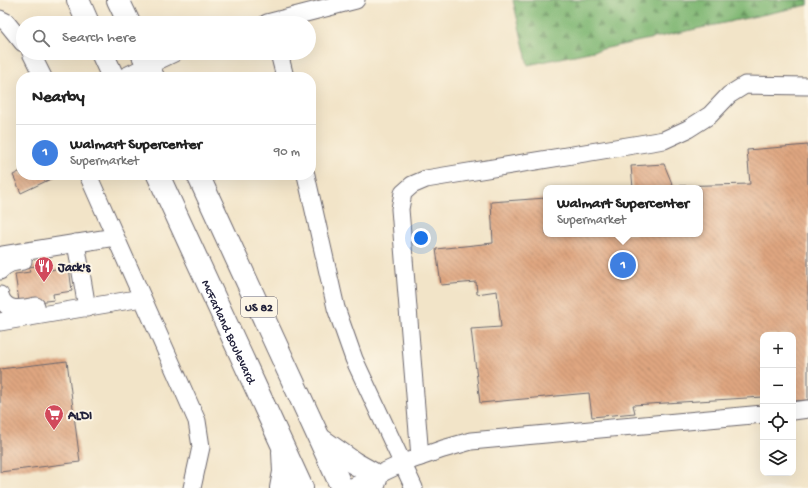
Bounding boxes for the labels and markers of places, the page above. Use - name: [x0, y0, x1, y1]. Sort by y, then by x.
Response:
- pin: 1: [610, 250, 636, 280]
- restaurant icon: Jack's: [33, 255, 55, 283]
- place label: Jack's: [57, 261, 92, 276]
- supermarket icon: ALDI: [43, 403, 65, 431]
- place label: ALDI: [67, 409, 92, 424]

